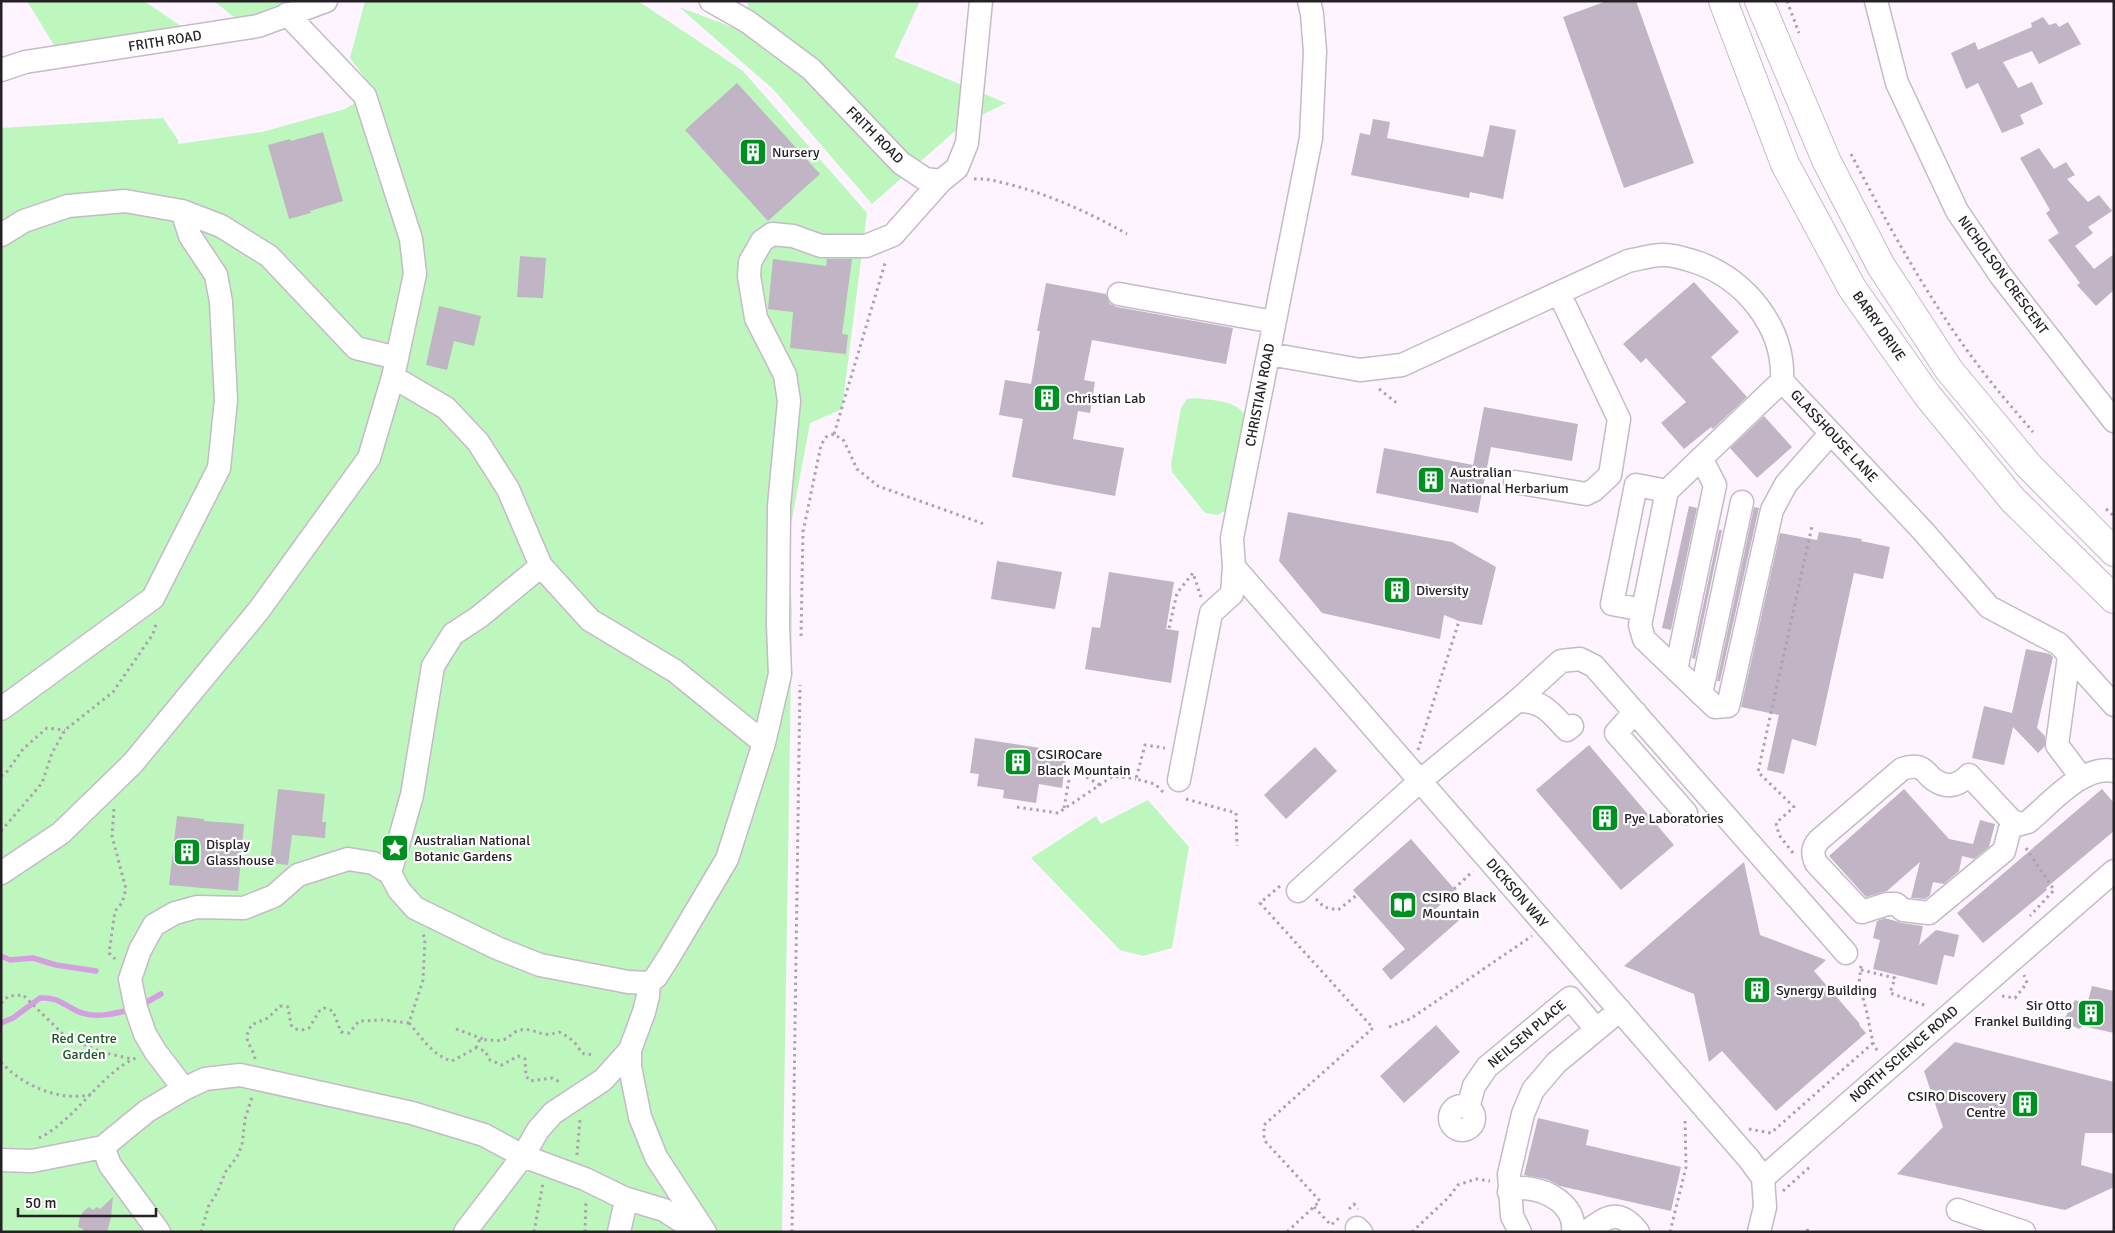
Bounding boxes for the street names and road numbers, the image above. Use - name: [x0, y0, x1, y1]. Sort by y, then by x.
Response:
- street label: FRITH ROAD: [127, 27, 203, 55]
- street label: FRITH ROAD: [843, 103, 907, 167]
- street label: NICHOLSON CRESCENT: [1954, 212, 2052, 338]
- street label: BARRY DRIVE: [1849, 288, 1909, 364]
- street label: CHRISTIAN ROAD: [1242, 342, 1278, 448]
- street label: GLASSHOUSE LANE: [1787, 386, 1881, 486]
- street label: DICKSON WAY: [1482, 855, 1552, 931]
- street label: NEILSEN PLACE: [1484, 996, 1570, 1072]
- street label: NORTH SCIENCE ROAD: [1846, 1002, 1962, 1106]

